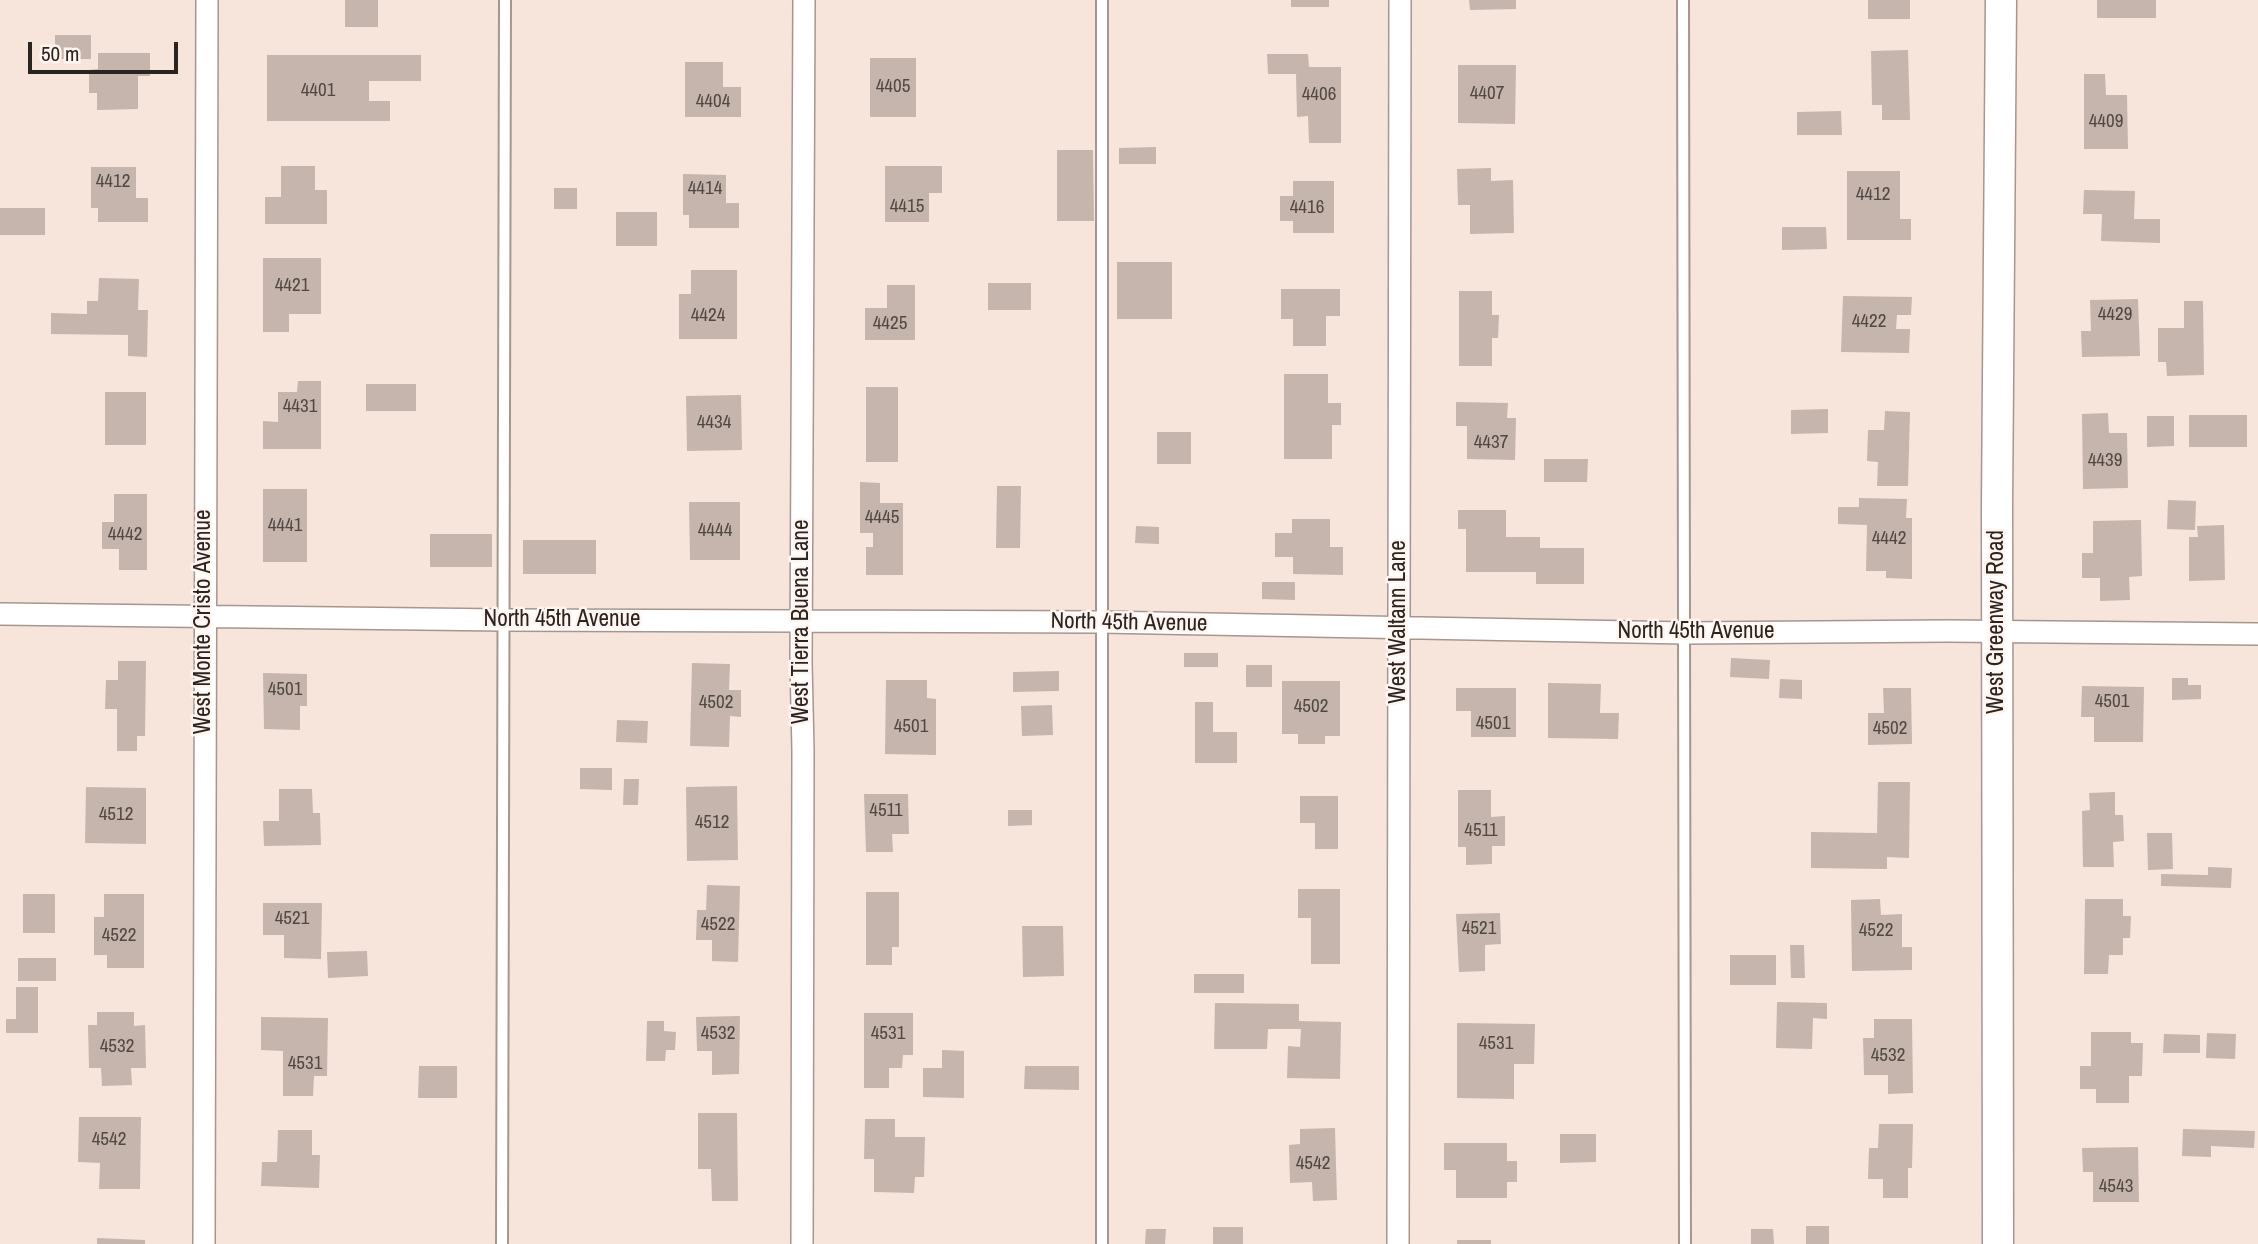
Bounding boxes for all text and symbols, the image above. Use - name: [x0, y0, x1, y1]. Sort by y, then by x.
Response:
- scale bar: [32, 28, 182, 72]
- text: 50 m: [41, 39, 79, 68]
- house number: 4405: [876, 76, 910, 98]
- house number: 4401: [301, 80, 335, 102]
- house number: 4407: [1470, 83, 1504, 105]
- house number: 4406: [1302, 84, 1336, 106]
- house number: 4404: [696, 91, 730, 113]
- house number: 4409: [2089, 111, 2123, 133]
- house number: 4412: [96, 171, 130, 193]
- house number: 4414: [688, 178, 722, 200]
- house number: 4412: [1856, 184, 1890, 206]
- house number: 4415: [890, 196, 924, 218]
- house number: 4416: [1290, 197, 1324, 219]
- house number: 4421: [275, 275, 309, 297]
- house number: 4429: [2098, 304, 2132, 326]
- house number: 4424: [691, 305, 725, 327]
- house number: 4422: [1852, 311, 1886, 333]
- house number: 4425: [873, 313, 907, 335]
- house number: 4431: [283, 396, 317, 418]
- house number: 4434: [697, 412, 731, 434]
- house number: 4437: [1474, 432, 1508, 454]
- house number: 4439: [2088, 450, 2122, 472]
- house number: 4445: [865, 507, 899, 529]
- street label: West Monte Cristo Avenue: [190, 510, 218, 734]
- house number: 4441: [268, 515, 302, 537]
- house number: 4444: [698, 520, 732, 542]
- street label: West Tierra Buena Lane: [788, 520, 816, 724]
- house number: 4442: [108, 524, 142, 546]
- house number: 4442: [1872, 528, 1906, 550]
- street label: West Greenway Road: [1983, 530, 2011, 714]
- street label: West Waltann Lane: [1385, 540, 1413, 704]
- street label: North 45th Avenue: [484, 606, 640, 634]
- street label: North 45th Avenue: [1050, 608, 1208, 638]
- street label: North 45th Avenue: [1618, 618, 1774, 646]
- house number: 4501: [268, 679, 302, 701]
- house number: 4501: [2095, 691, 2129, 713]
- house number: 4502: [699, 692, 733, 714]
- house number: 4502: [1294, 696, 1328, 718]
- house number: 4501: [1476, 713, 1510, 735]
- house number: 4501: [894, 716, 928, 738]
- house number: 4502: [1873, 718, 1907, 740]
- house number: 4511: [869, 800, 903, 822]
- house number: 4512: [99, 804, 133, 826]
- house number: 4512: [695, 812, 729, 834]
- house number: 4511: [1464, 820, 1498, 842]
- house number: 4521: [275, 908, 309, 930]
- house number: 4522: [701, 914, 735, 936]
- house number: 4521: [1462, 918, 1496, 940]
- house number: 4522: [1859, 920, 1893, 942]
- house number: 4522: [102, 925, 136, 947]
- house number: 4532: [701, 1023, 735, 1045]
- house number: 4531: [871, 1023, 905, 1045]
- house number: 4531: [1479, 1033, 1513, 1055]
- house number: 4532: [100, 1036, 134, 1058]
- house number: 4532: [1871, 1045, 1905, 1067]
- house number: 4531: [288, 1053, 322, 1075]
- house number: 4542: [92, 1129, 126, 1151]
- house number: 4542: [1296, 1153, 1330, 1175]
- house number: 4543: [2099, 1176, 2133, 1198]

